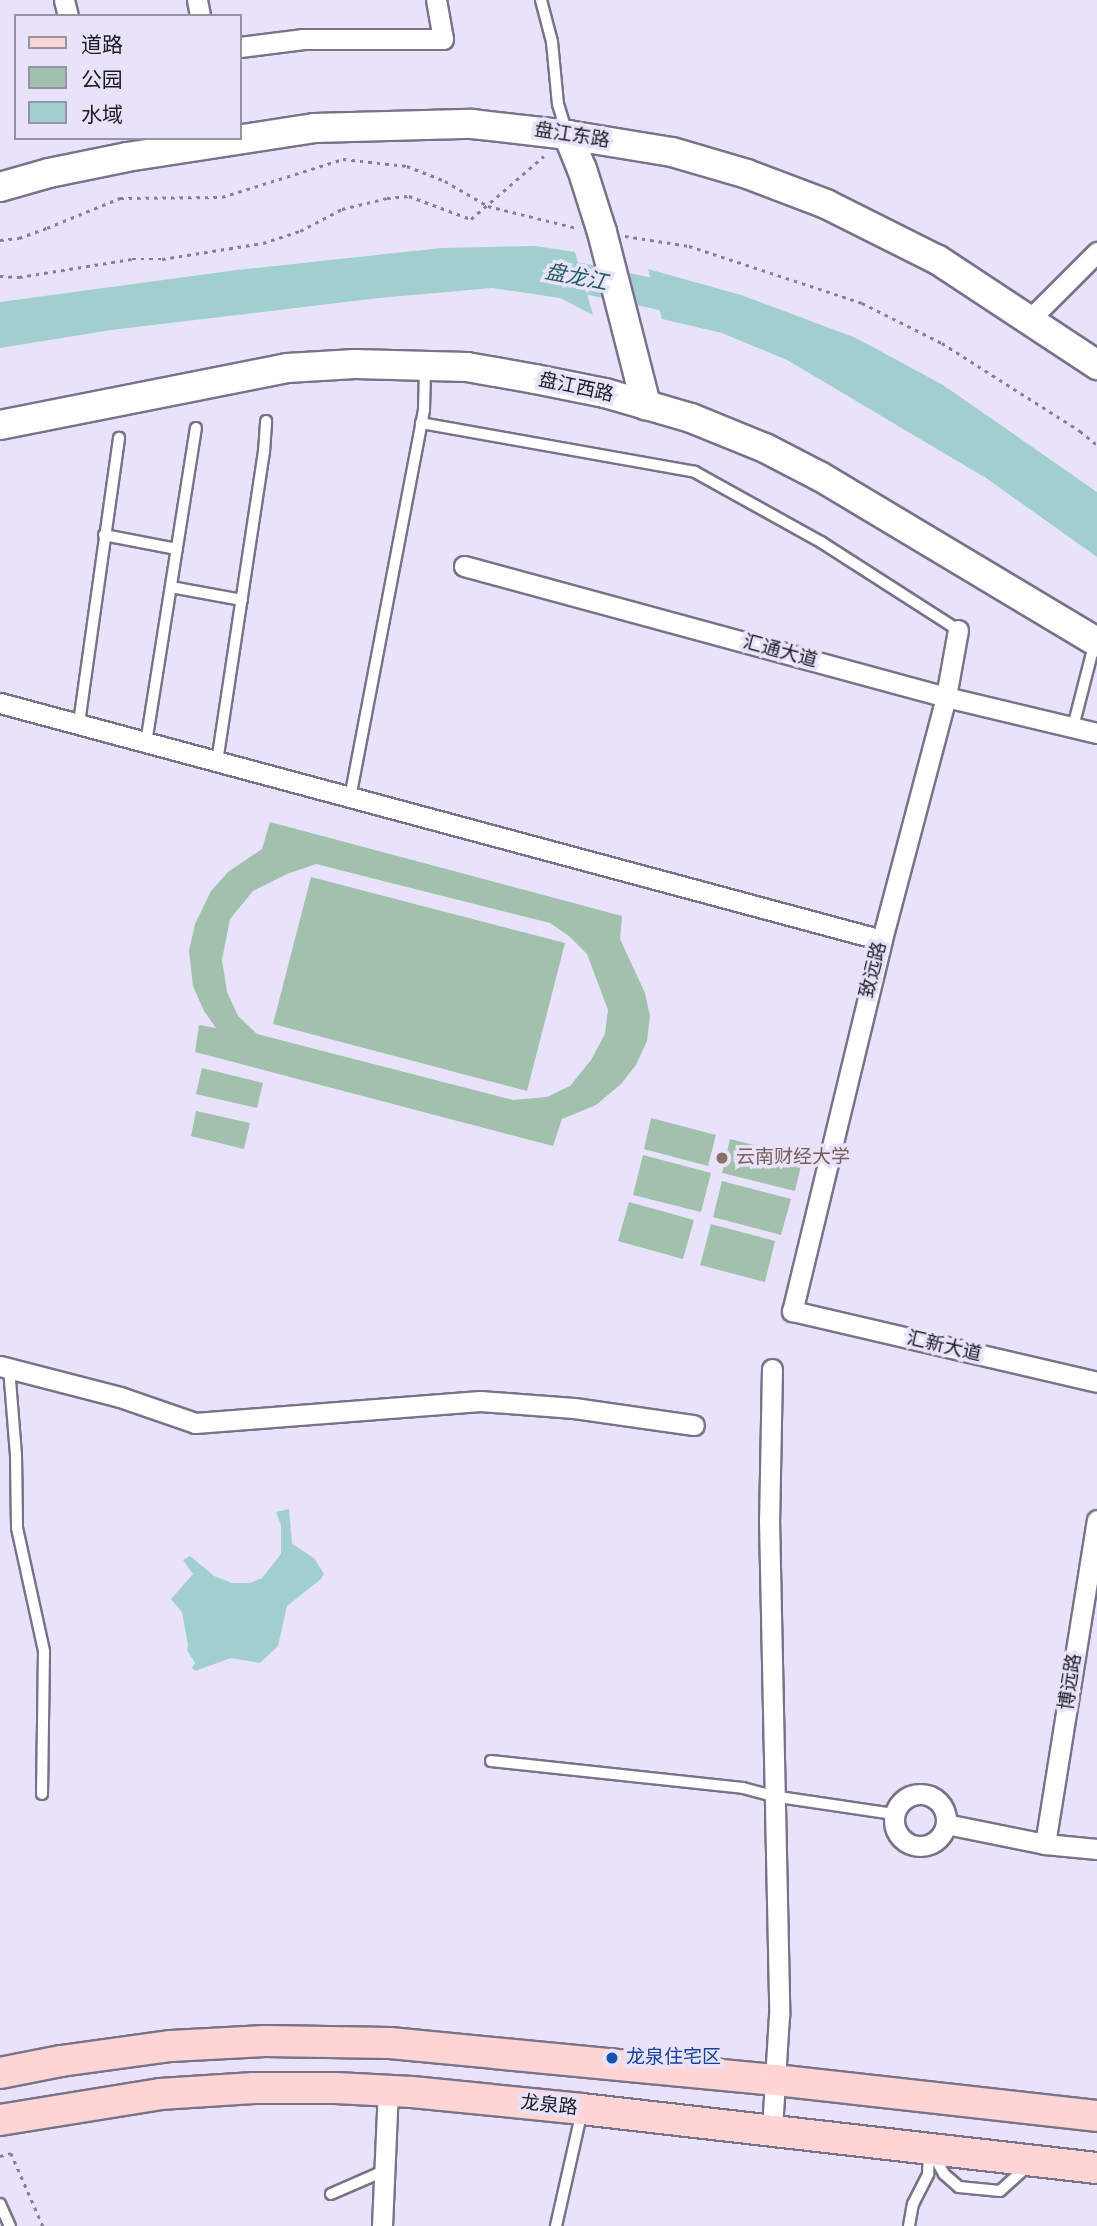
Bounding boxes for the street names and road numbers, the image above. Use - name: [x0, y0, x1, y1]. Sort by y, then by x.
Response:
- street label: 盘江东路: [533, 119, 611, 153]
- street label: 盘江西路: [536, 369, 616, 407]
- street label: 汇通大道: [740, 631, 820, 673]
- street label: 致远路: [856, 940, 892, 1000]
- street label: 汇新大道: [904, 1327, 984, 1367]
- street label: 博远路: [1055, 1652, 1087, 1712]
- street label: 龙泉路: [519, 2092, 579, 2120]

